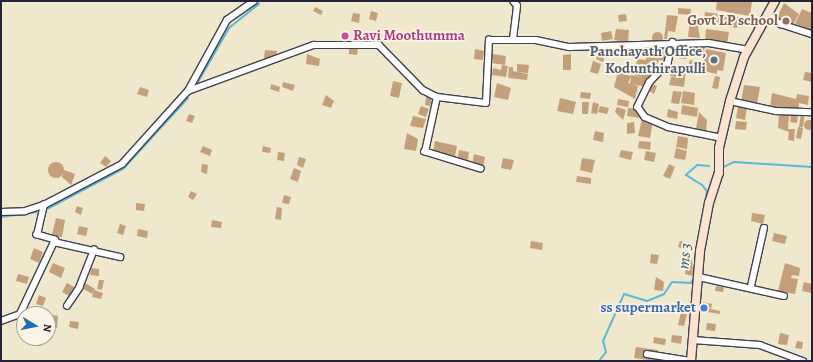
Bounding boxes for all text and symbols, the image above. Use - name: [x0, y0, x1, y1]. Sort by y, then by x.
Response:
- place label: Govt LP school: [687, 12, 778, 30]
- marker: Govt LP school: [781, 16, 791, 26]
- place label: Ravi Moothumma: [353, 27, 465, 45]
- marker: Ravi Moothumma: [340, 31, 350, 41]
- place label: Panchayath Office, Kodunthirapulli: [589, 42, 706, 77]
- marker: Panchayath Office, Kodunthirapulli: [709, 55, 719, 65]
- water label: ms 3: [674, 242, 696, 270]
- place label: ss supermarket: [600, 299, 696, 317]
- marker: ss supermarket: [699, 303, 709, 313]
- north arrow: [16, 306, 56, 346]
- text: N: [39, 323, 55, 333]

